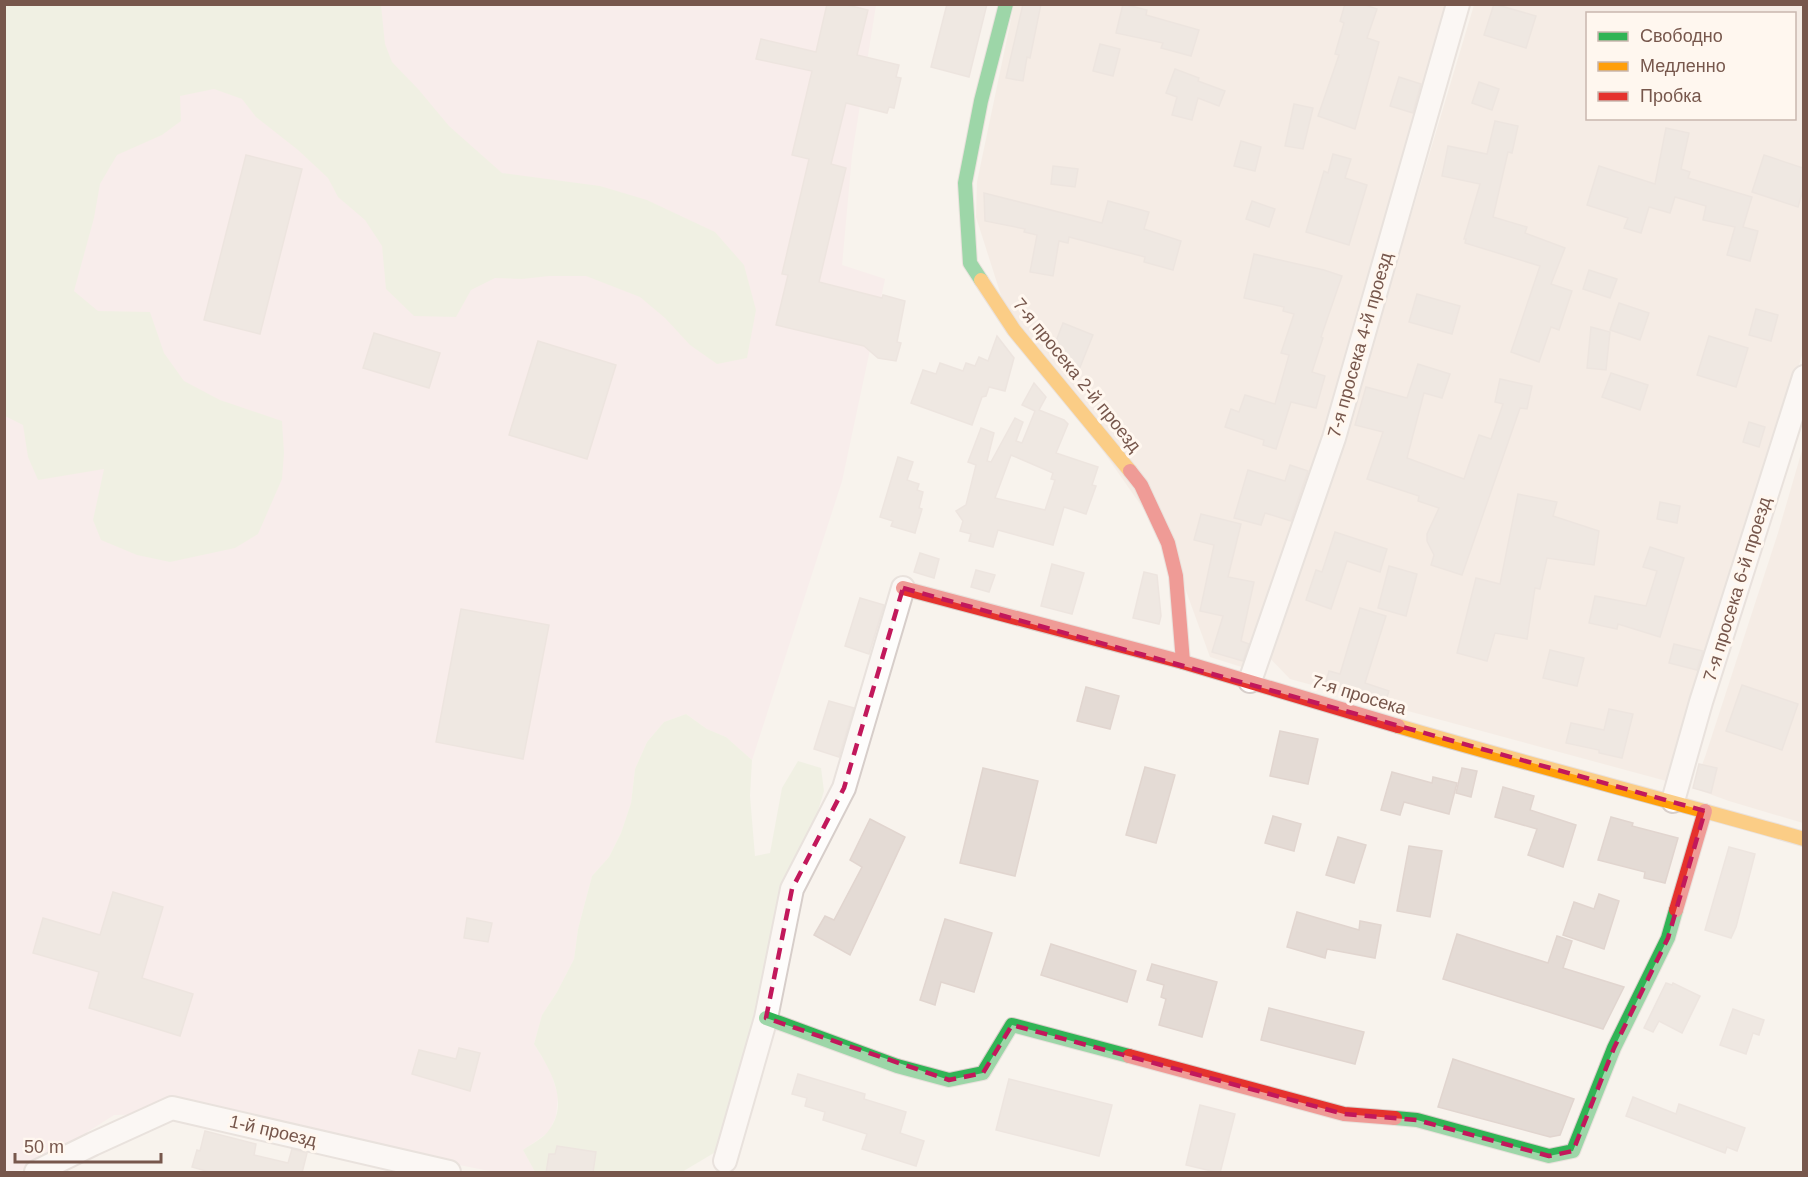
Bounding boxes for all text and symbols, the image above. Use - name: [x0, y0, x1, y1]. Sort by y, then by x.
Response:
- legend: [1586, 12, 1796, 120]
- text: Свободно: [1640, 26, 1723, 46]
- text: Медленно: [1640, 56, 1726, 76]
- text: Пробка: [1640, 86, 1703, 106]
- street label: 7-я просека 4-й проезд: [1324, 250, 1396, 440]
- street label: 7-я просека 2-й проезд: [1009, 294, 1145, 456]
- street label: 7-я просека 6-й проезд: [1699, 494, 1775, 684]
- street label: 7-я просека: [1309, 671, 1410, 719]
- street label: 1-й проезд: [227, 1111, 319, 1151]
- scale bar: [15, 1126, 160, 1164]
- text: 50 m: [24, 1137, 64, 1157]

